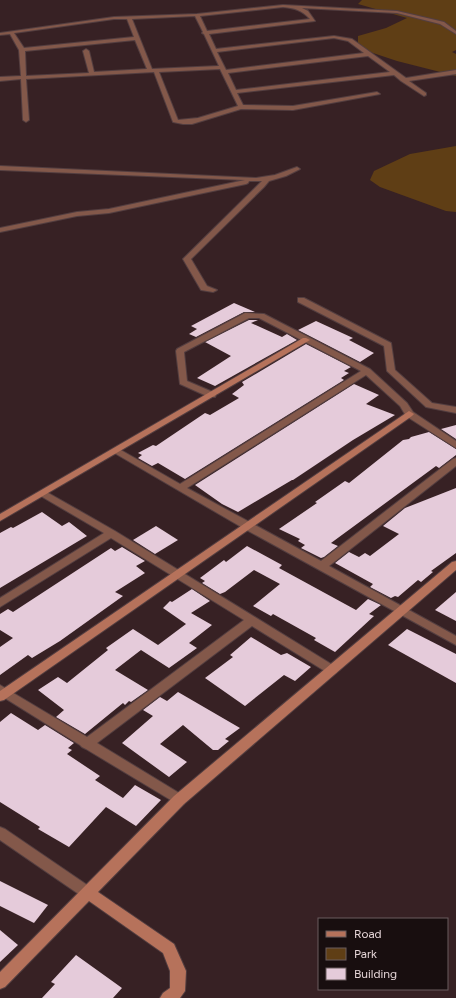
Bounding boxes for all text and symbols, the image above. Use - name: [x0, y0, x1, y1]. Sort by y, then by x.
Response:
- legend: [318, 918, 448, 990]
- text: Road: [354, 927, 382, 941]
- text: Park: [354, 947, 377, 961]
- text: Building: [354, 967, 397, 981]

